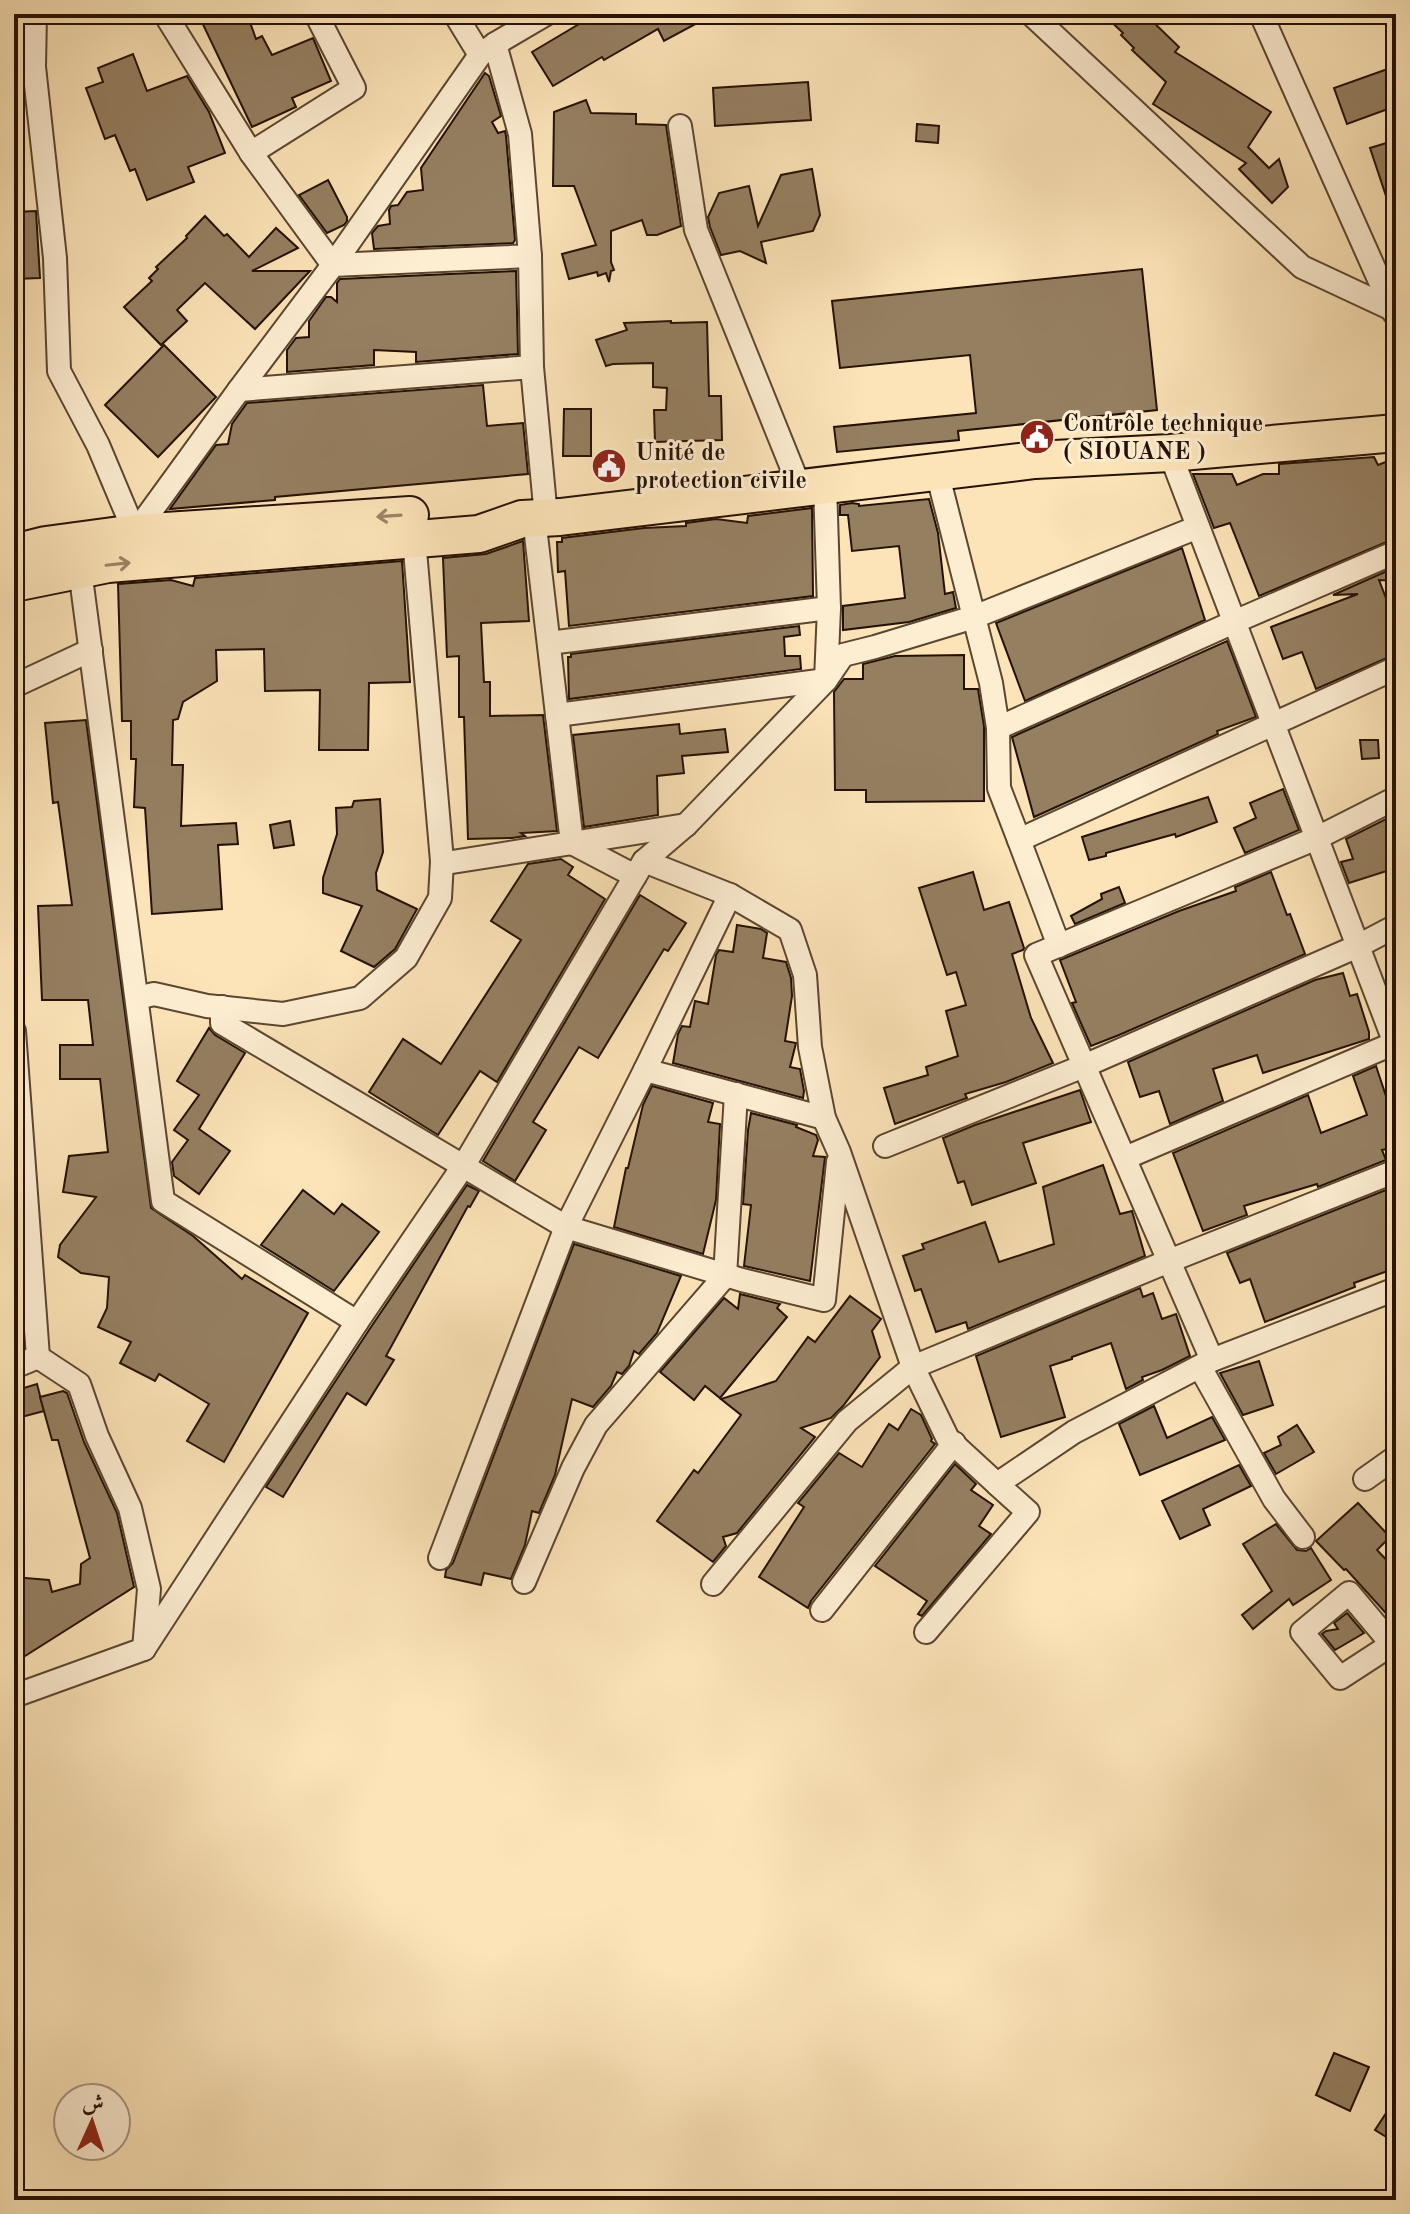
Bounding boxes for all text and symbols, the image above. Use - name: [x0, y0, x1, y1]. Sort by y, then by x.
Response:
- place label: Contrôle technique ( SIOUANE ): [1063, 413, 1263, 465]
- public building icon: Contrôle technique ( SIOUANE ): [1018, 418, 1056, 456]
- place label: Unité de protection civile: [635, 442, 807, 494]
- public building icon: Unité de protection civile: [590, 447, 628, 485]
- one-way arrow: [377, 509, 403, 524]
- one-way arrow: [104, 556, 131, 571]
- north arrow: [52, 2082, 132, 2162]
- text: ش: [81, 2092, 104, 2116]

